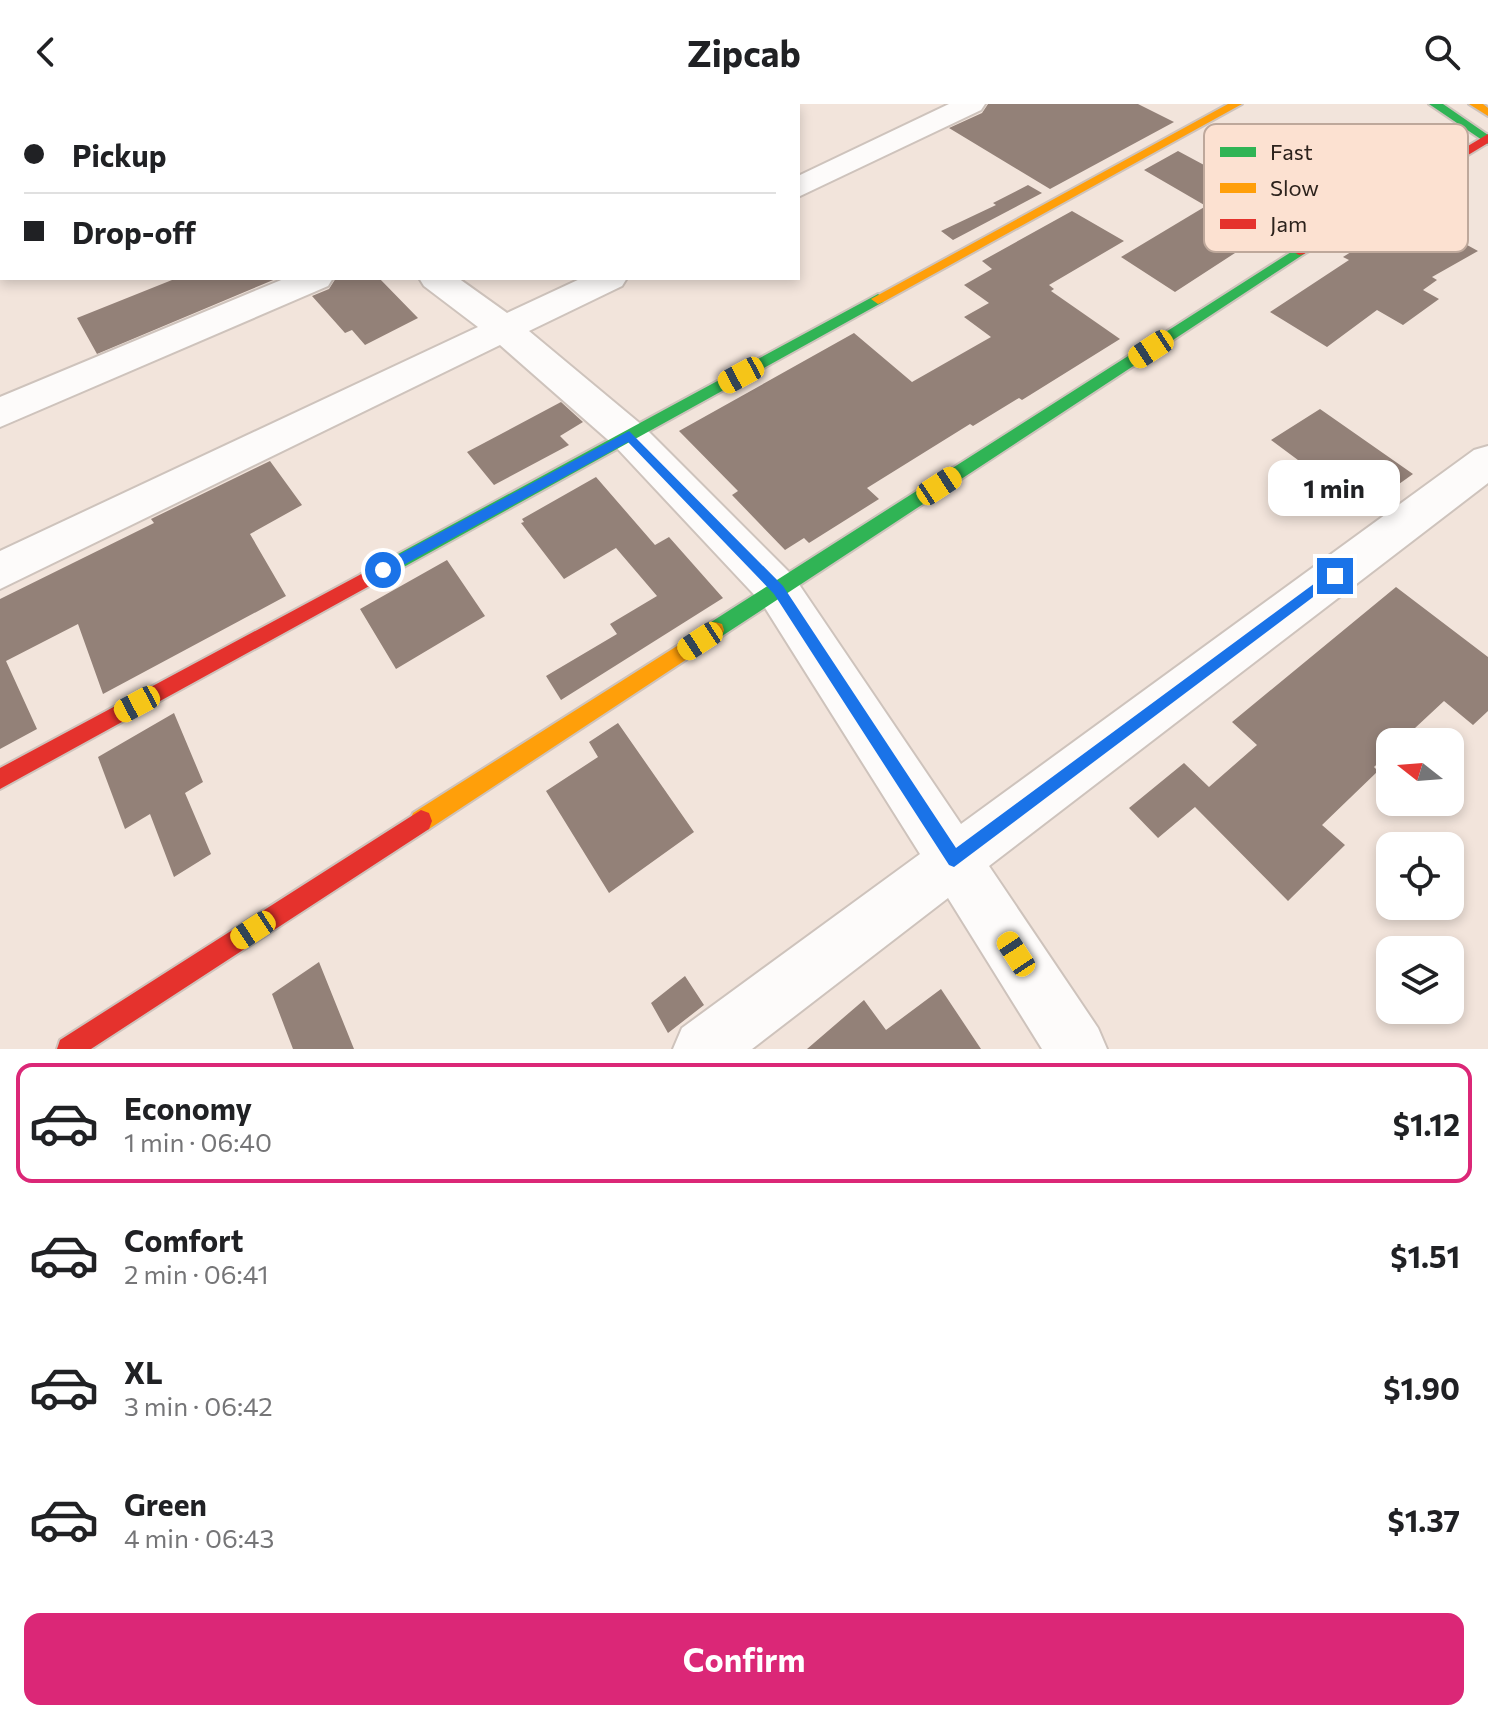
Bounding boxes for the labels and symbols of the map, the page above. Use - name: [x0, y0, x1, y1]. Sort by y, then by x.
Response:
- legend: [1204, 124, 1468, 252]
- text: Fast: [1270, 138, 1313, 165]
- text: Slow: [1270, 174, 1319, 201]
- text: Jam: [1270, 210, 1307, 237]
- car: [1124, 326, 1178, 372]
- car: [714, 353, 768, 397]
- callout: 1 min: [1269, 460, 1401, 516]
- car: [912, 463, 966, 509]
- route start: [365, 552, 401, 588]
- route end: [1317, 558, 1353, 594]
- car: [673, 618, 727, 664]
- car: [110, 682, 164, 726]
- north arrow: [1376, 728, 1464, 816]
- car: [226, 907, 280, 953]
- car: [993, 927, 1039, 981]

